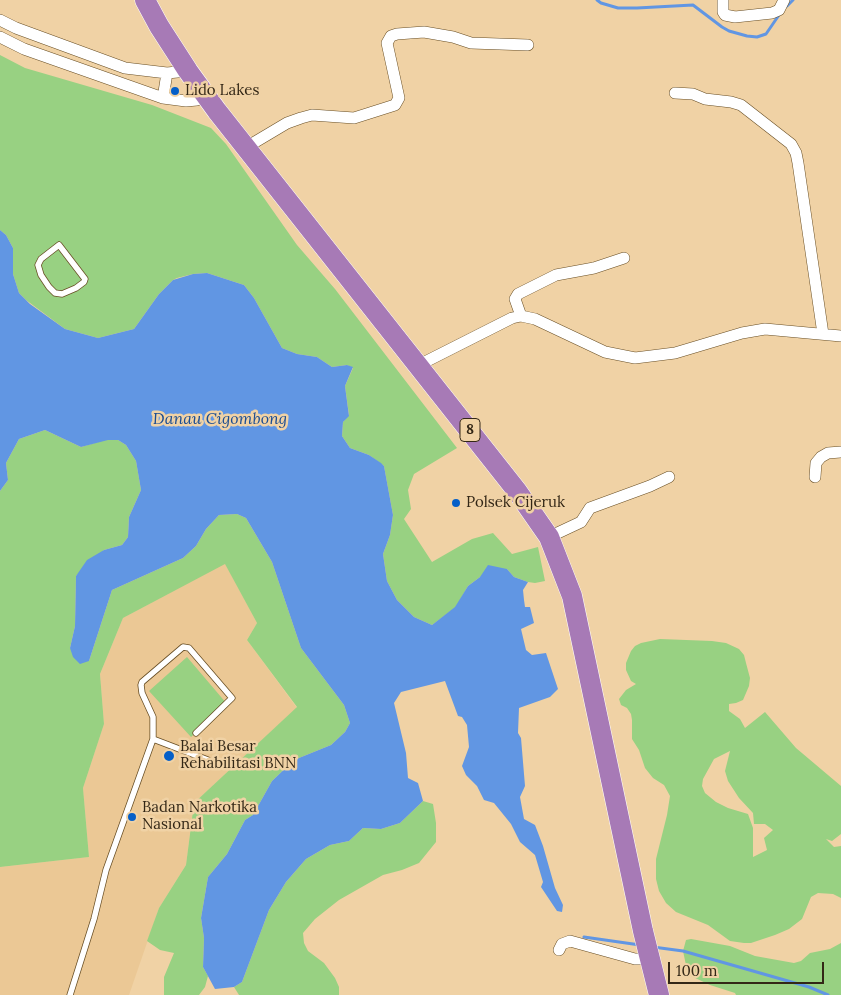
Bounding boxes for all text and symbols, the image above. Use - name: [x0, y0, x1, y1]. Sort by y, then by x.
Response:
- place label: Lido Lakes: [185, 82, 259, 100]
- marker: Lido Lakes: [169, 85, 181, 97]
- water label: Danau Cigombong: [153, 409, 287, 429]
- road number: 8: [460, 418, 480, 442]
- place label: Polsek Cijeruk: [466, 494, 565, 512]
- marker: Polsek Cijeruk: [450, 497, 462, 509]
- place label: Balai Besar Rehabilitasi BNN: [180, 738, 296, 773]
- marker: Balai Besar Rehabilitasi BNN: [162, 749, 176, 763]
- place label: Badan Narkotika Nasional: [142, 799, 257, 834]
- marker: Badan Narkotika Nasional: [126, 811, 138, 823]
- scale bar: [671, 952, 827, 984]
- text: 100 m: [676, 961, 717, 980]

